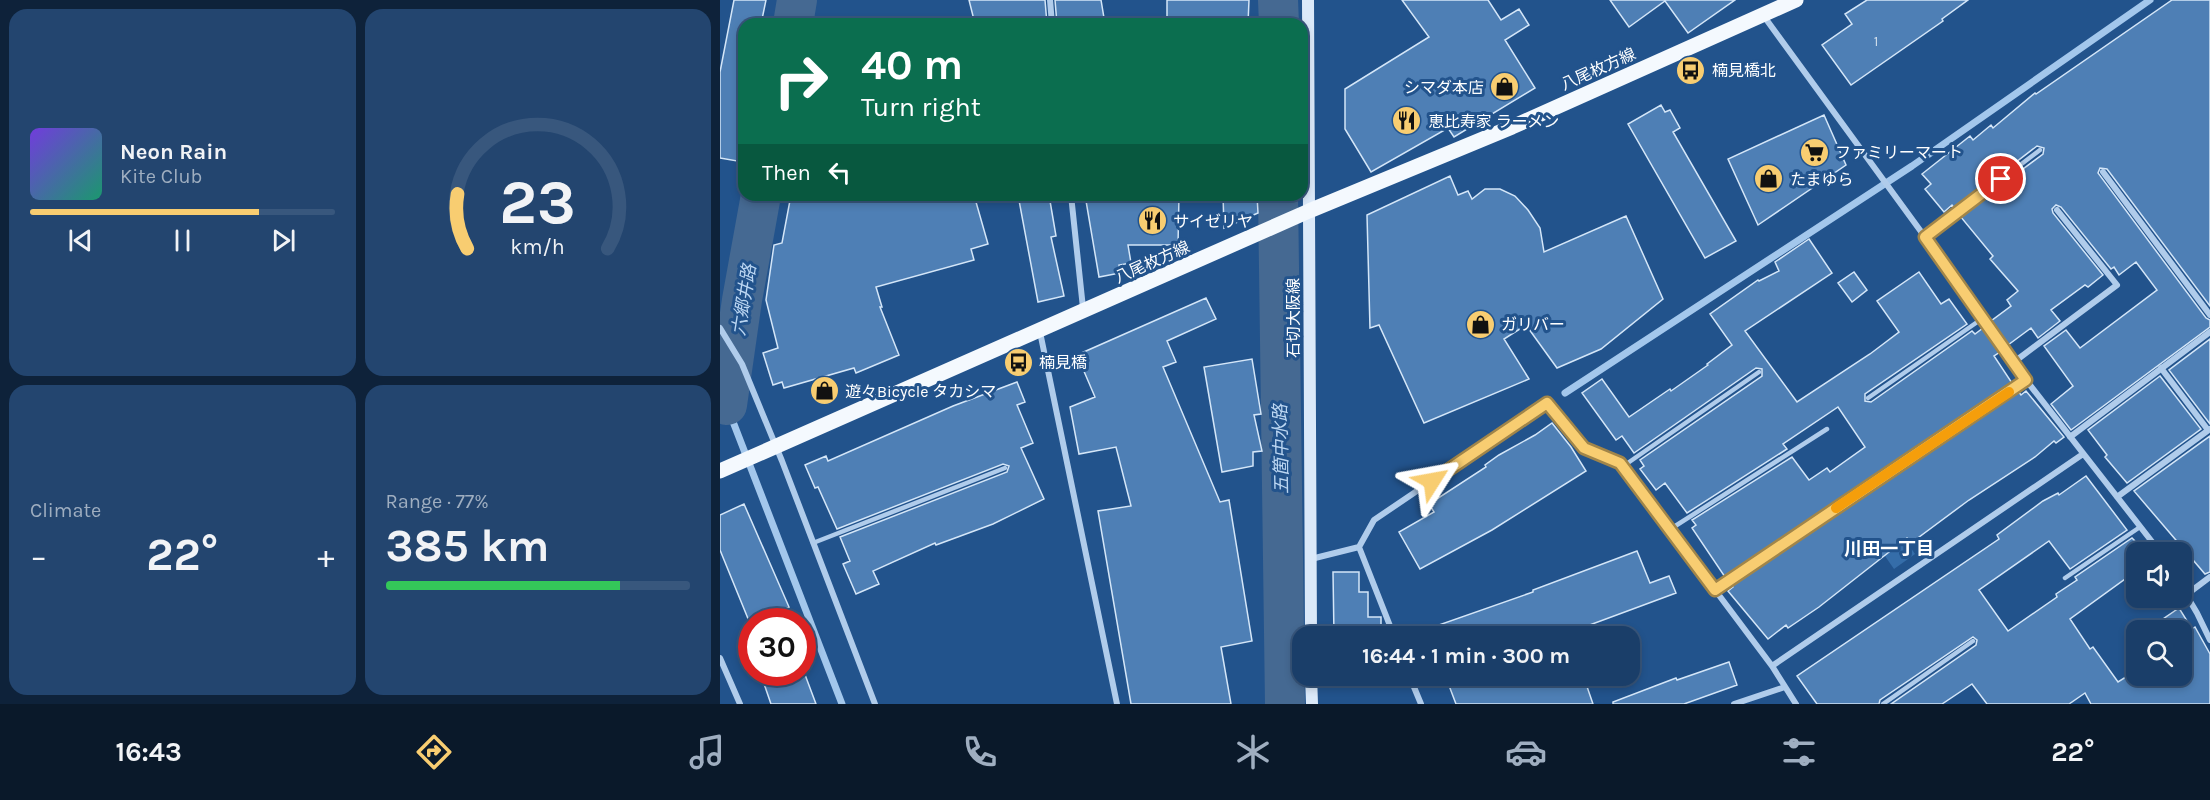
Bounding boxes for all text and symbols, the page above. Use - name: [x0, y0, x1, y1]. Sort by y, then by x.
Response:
- house number: 1: [1874, 33, 1878, 50]
- text: 40 m: [861, 40, 963, 90]
- icon: right: [762, 42, 840, 120]
- street label: 八尾枚方線: [1558, 44, 1638, 94]
- bus stop icon: 楠見橋北: [1675, 54, 1707, 86]
- place label: 楠見橋北: [1712, 61, 1776, 80]
- shop icon: シマダ本店: [1489, 71, 1521, 103]
- place label: シマダ本店: [1404, 78, 1484, 97]
- text: Turn right: [861, 91, 981, 123]
- restaurant icon: 恵比寿家 ラーメン: [1391, 105, 1423, 137]
- place label: 恵比寿家 ラーメン: [1428, 112, 1559, 131]
- supermarket icon: ファミリーマート: [1798, 136, 1830, 168]
- text: Neon Rain: [120, 139, 227, 165]
- place label: ファミリーマート: [1835, 143, 1963, 162]
- pin: [1975, 153, 2026, 204]
- icon: left: [823, 156, 856, 189]
- text: Then: [762, 160, 811, 186]
- icon: arrive: [1984, 162, 2017, 195]
- shop icon: たまゆら: [1753, 163, 1785, 195]
- text: Kite Club: [120, 165, 202, 188]
- text: 23: [499, 167, 576, 240]
- place label: たまゆら: [1790, 170, 1854, 189]
- restaurant icon: サイゼリヤ: [1136, 205, 1168, 237]
- place label: サイゼリヤ: [1173, 212, 1253, 231]
- icon: previous: [64, 224, 97, 257]
- icon: pause: [166, 224, 199, 257]
- icon: next: [267, 224, 300, 257]
- text: km/h: [511, 235, 565, 260]
- street label: 八尾枚方線: [1112, 237, 1192, 287]
- water label: 六郷井路: [728, 261, 761, 337]
- street label: 石切大阪線: [1284, 278, 1303, 358]
- shop icon: ガリバー: [1464, 308, 1496, 340]
- place label: ガリバー: [1501, 315, 1565, 334]
- bus stop icon: 楠見橋: [1002, 346, 1034, 378]
- place label: 楠見橋: [1039, 353, 1087, 372]
- shop icon: 遊々Bicycle タカシマ: [808, 375, 840, 407]
- place label: 遊々Bicycle タカシマ: [845, 382, 996, 401]
- water label: 五箇中水路: [1269, 402, 1293, 494]
- position arrow: [1400, 449, 1464, 513]
- text: Range · 77%: [386, 490, 489, 513]
- text: Climate: [30, 499, 101, 522]
- text: 385 km: [386, 520, 549, 572]
- text: 22°: [146, 529, 218, 581]
- text: −: [30, 537, 47, 575]
- text: +: [317, 537, 335, 575]
- district label: 川田一丁目: [1844, 538, 1934, 560]
- map controls: [2126, 542, 2192, 686]
- button: sound: [2126, 542, 2192, 608]
- speed limit sign: 30: [738, 608, 816, 686]
- button: search: [2126, 620, 2192, 686]
- text: 16:44 · 1 min · 300 m: [1362, 643, 1570, 669]
- icon: directions: [413, 731, 455, 773]
- icon: music: [686, 731, 728, 773]
- icon: phone: [959, 731, 1001, 773]
- icon: climate: [1232, 731, 1274, 773]
- icon: car: [1505, 731, 1547, 773]
- icon: filters: [1778, 731, 1820, 773]
- text: 16:43: [116, 736, 182, 768]
- text: 22°: [2051, 736, 2094, 768]

